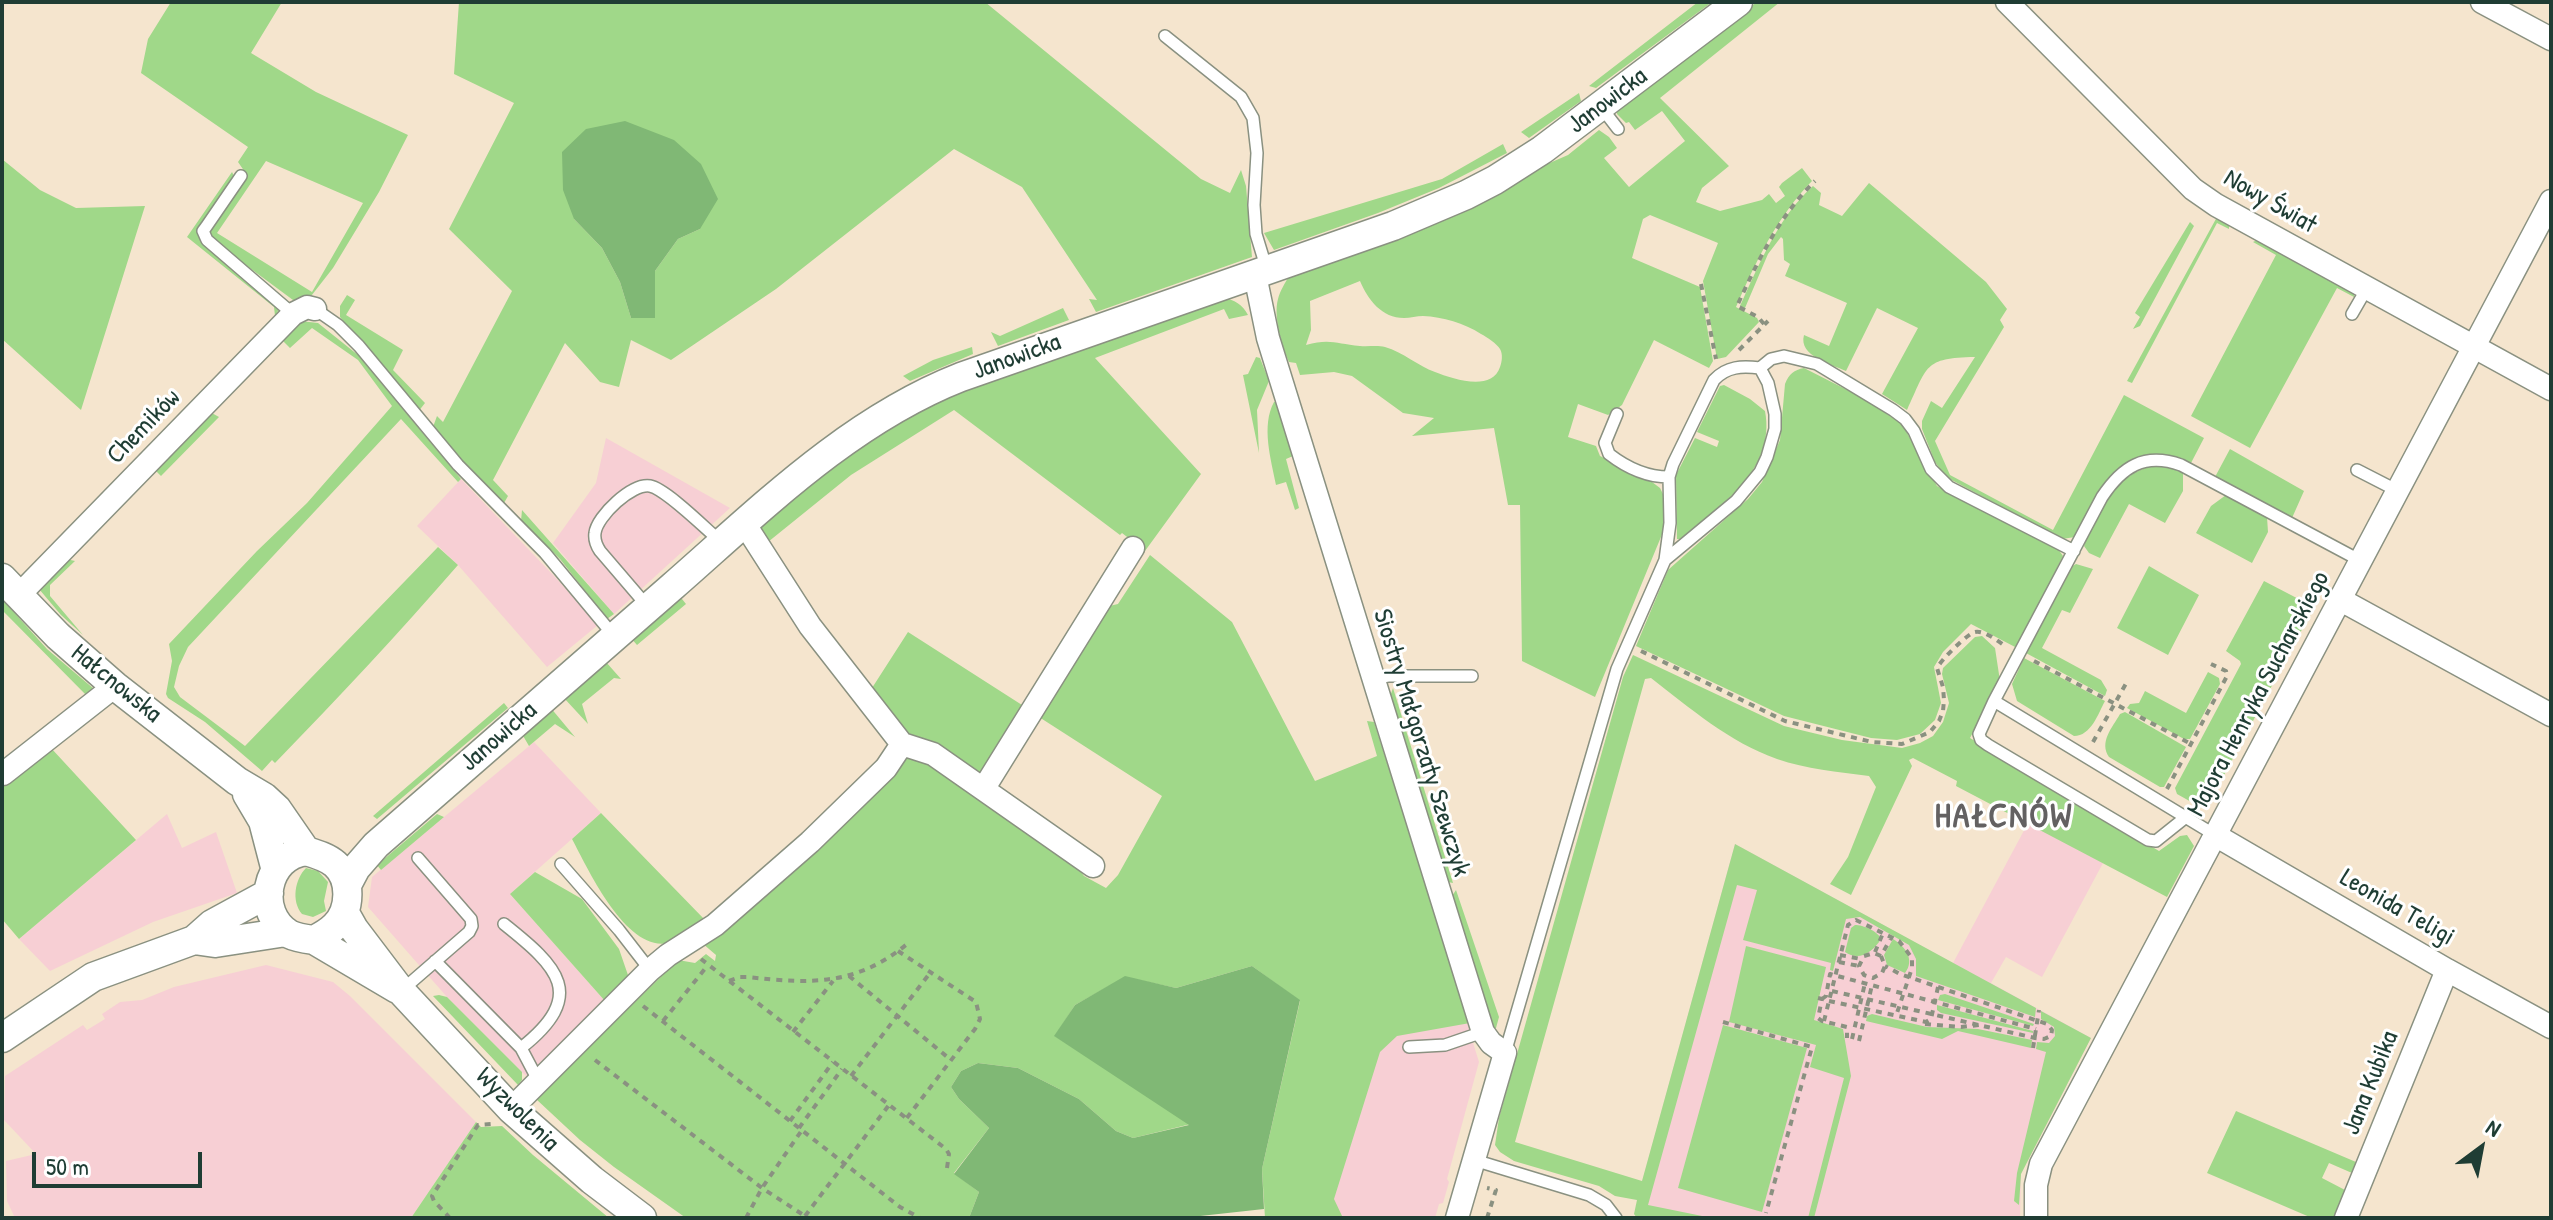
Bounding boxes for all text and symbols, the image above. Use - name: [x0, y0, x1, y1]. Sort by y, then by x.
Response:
- street label: Janowicka: [1562, 61, 1654, 141]
- street label: Nowy Świat: [2218, 163, 2322, 241]
- street label: Janowicka: [969, 327, 1065, 387]
- street label: Chemików: [101, 383, 187, 471]
- street label: Majora Henryka Sucharskiego: [2181, 566, 2337, 822]
- street label: Siostry Małgorzaty Szewczyk: [1366, 606, 1476, 880]
- street label: Hałcnowska: [64, 638, 168, 730]
- street label: Janowicka: [454, 695, 544, 779]
- district label: HAŁCNÓW: [1935, 798, 2073, 838]
- street label: Leonida Teligi: [2334, 863, 2460, 953]
- street label: Jana Kubika: [2336, 1027, 2406, 1139]
- street label: Wyzwolenia: [469, 1062, 565, 1158]
- north arrow: [2441, 1108, 2521, 1188]
- text: N: [2481, 1112, 2507, 1143]
- scale bar: [36, 1136, 206, 1186]
- text: 50 m: [46, 1150, 89, 1182]

